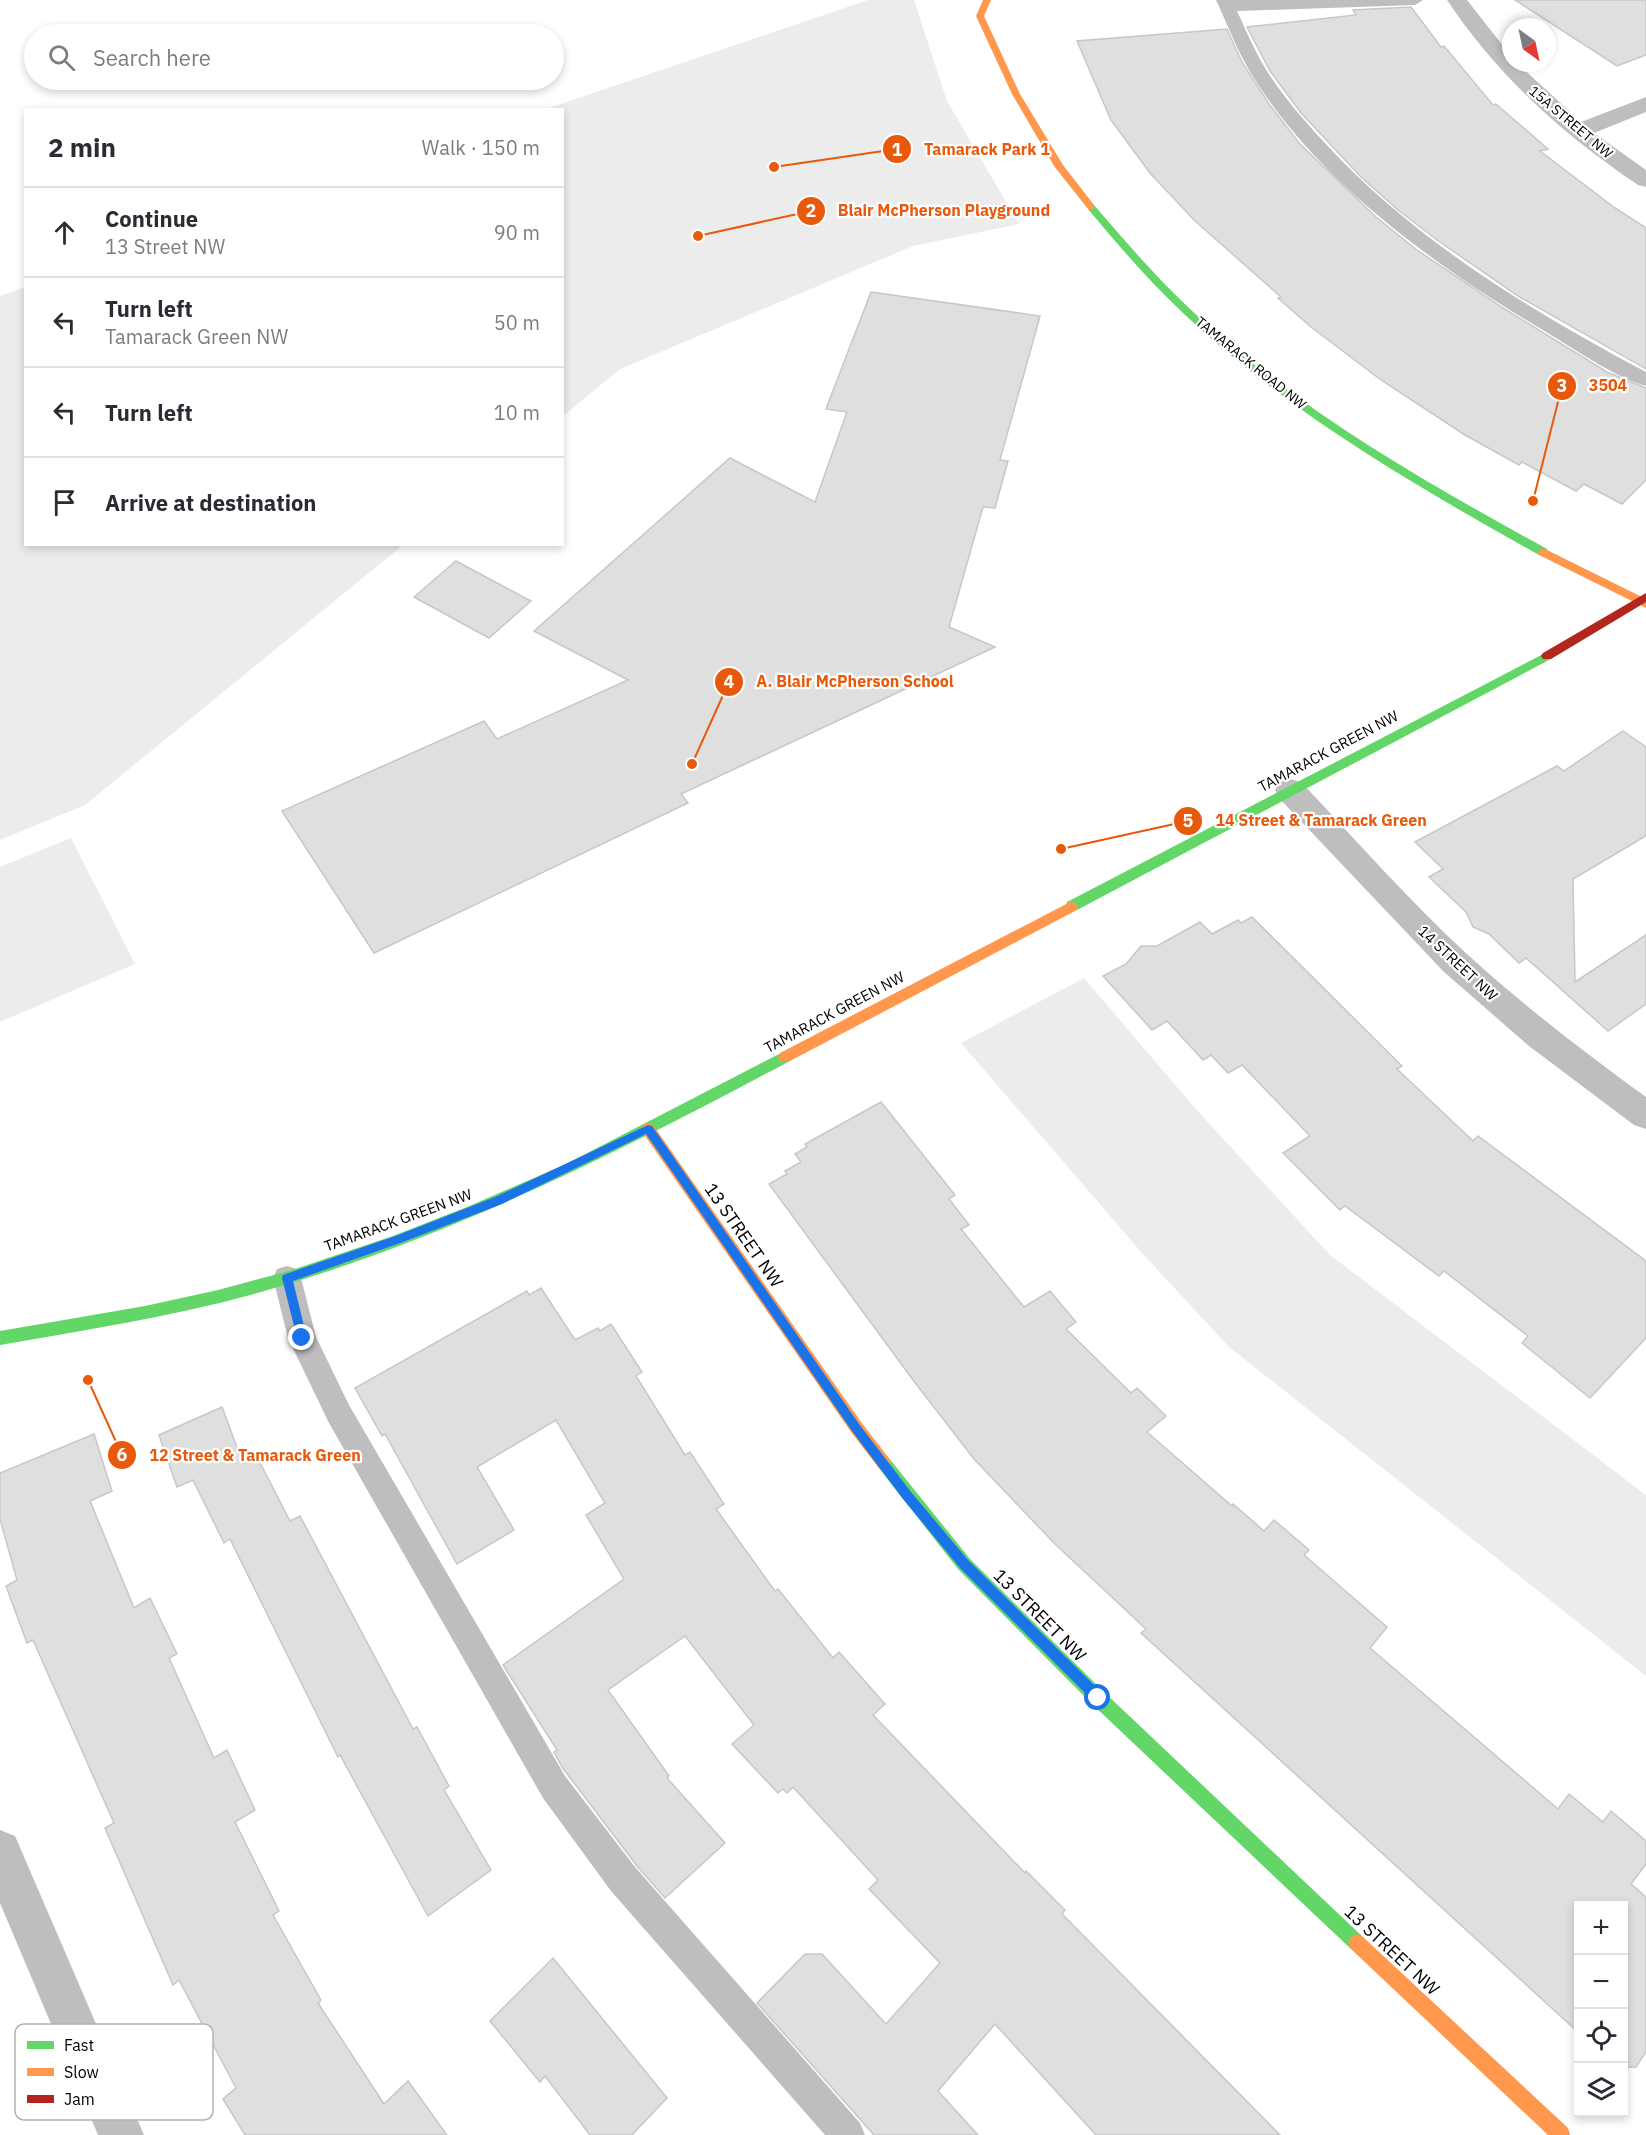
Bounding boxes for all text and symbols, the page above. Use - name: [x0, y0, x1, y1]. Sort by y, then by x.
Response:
- north arrow: [1502, 18, 1556, 72]
- search box: [24, 24, 564, 90]
- icon: search: [45, 41, 78, 74]
- text: Search here: [93, 43, 211, 72]
- street label: 15A STREET NW: [1525, 82, 1617, 163]
- text: 2 min: [48, 130, 116, 164]
- callout: Tamarack Park 1: [882, 132, 1062, 166]
- text: Walk · 150 m: [422, 134, 540, 161]
- text: 1: [892, 138, 903, 161]
- text: Tamarack Park 1: [924, 139, 1050, 159]
- callout: Blair McPherson Playground: [796, 194, 1062, 228]
- text: 2: [806, 199, 816, 222]
- text: Blair McPherson Playground: [838, 200, 1050, 220]
- text: Continue: [105, 204, 198, 233]
- icon: ahead: [48, 216, 81, 249]
- text: 90 m: [494, 219, 540, 246]
- text: 13 Street NW: [105, 233, 225, 260]
- text: Turn left: [105, 294, 193, 323]
- icon: left: [48, 306, 81, 339]
- text: 50 m: [494, 309, 540, 336]
- street label: TAMARACK ROAD NW: [1192, 313, 1311, 414]
- text: Tamarack Green NW: [105, 323, 288, 350]
- callout: 3504: [1547, 369, 1639, 403]
- text: 3: [1557, 374, 1567, 397]
- text: 3504: [1589, 375, 1628, 395]
- icon: left: [48, 396, 81, 429]
- text: Turn left: [105, 398, 193, 427]
- text: 10 m: [494, 399, 540, 426]
- icon: arrive: [48, 486, 81, 519]
- text: Arrive at destination: [105, 488, 316, 517]
- callout: A. Blair McPherson School: [714, 665, 965, 699]
- text: 4: [724, 670, 735, 693]
- text: A. Blair McPherson School: [756, 671, 954, 691]
- street label: TAMARACK GREEN NW: [1255, 706, 1402, 796]
- callout: 14 Street & Tamarack Green: [1173, 804, 1439, 838]
- text: 5: [1183, 809, 1194, 832]
- text: 14 Street & Tamarack Green: [1215, 810, 1427, 830]
- street label: 14 STREET NW: [1414, 921, 1502, 1005]
- street label: TAMARACK GREEN NW: [761, 967, 908, 1057]
- street label: 13 STREET NW: [700, 1178, 788, 1292]
- street label: TAMARACK GREEN NW: [321, 1184, 475, 1256]
- route end: [288, 1324, 314, 1350]
- callout: 12 Street & Tamarack Green: [107, 1438, 372, 1472]
- text: 6: [117, 1443, 128, 1466]
- text: 12 Street & Tamarack Green: [149, 1445, 361, 1465]
- street label: 13 STREET NW: [989, 1564, 1091, 1666]
- route start: [1084, 1684, 1110, 1710]
- street label: 13 STREET NW: [1339, 1900, 1445, 2000]
- map controls: [1574, 1901, 1628, 2117]
- button: +: [1574, 1901, 1628, 1955]
- button: −: [1574, 1955, 1628, 2009]
- button: locate: [1574, 2009, 1628, 2063]
- legend: [15, 2024, 213, 2120]
- text: Fast: [64, 2035, 94, 2055]
- text: Slow: [64, 2062, 99, 2082]
- button: layers: [1574, 2063, 1628, 2117]
- text: Jam: [64, 2089, 95, 2109]

